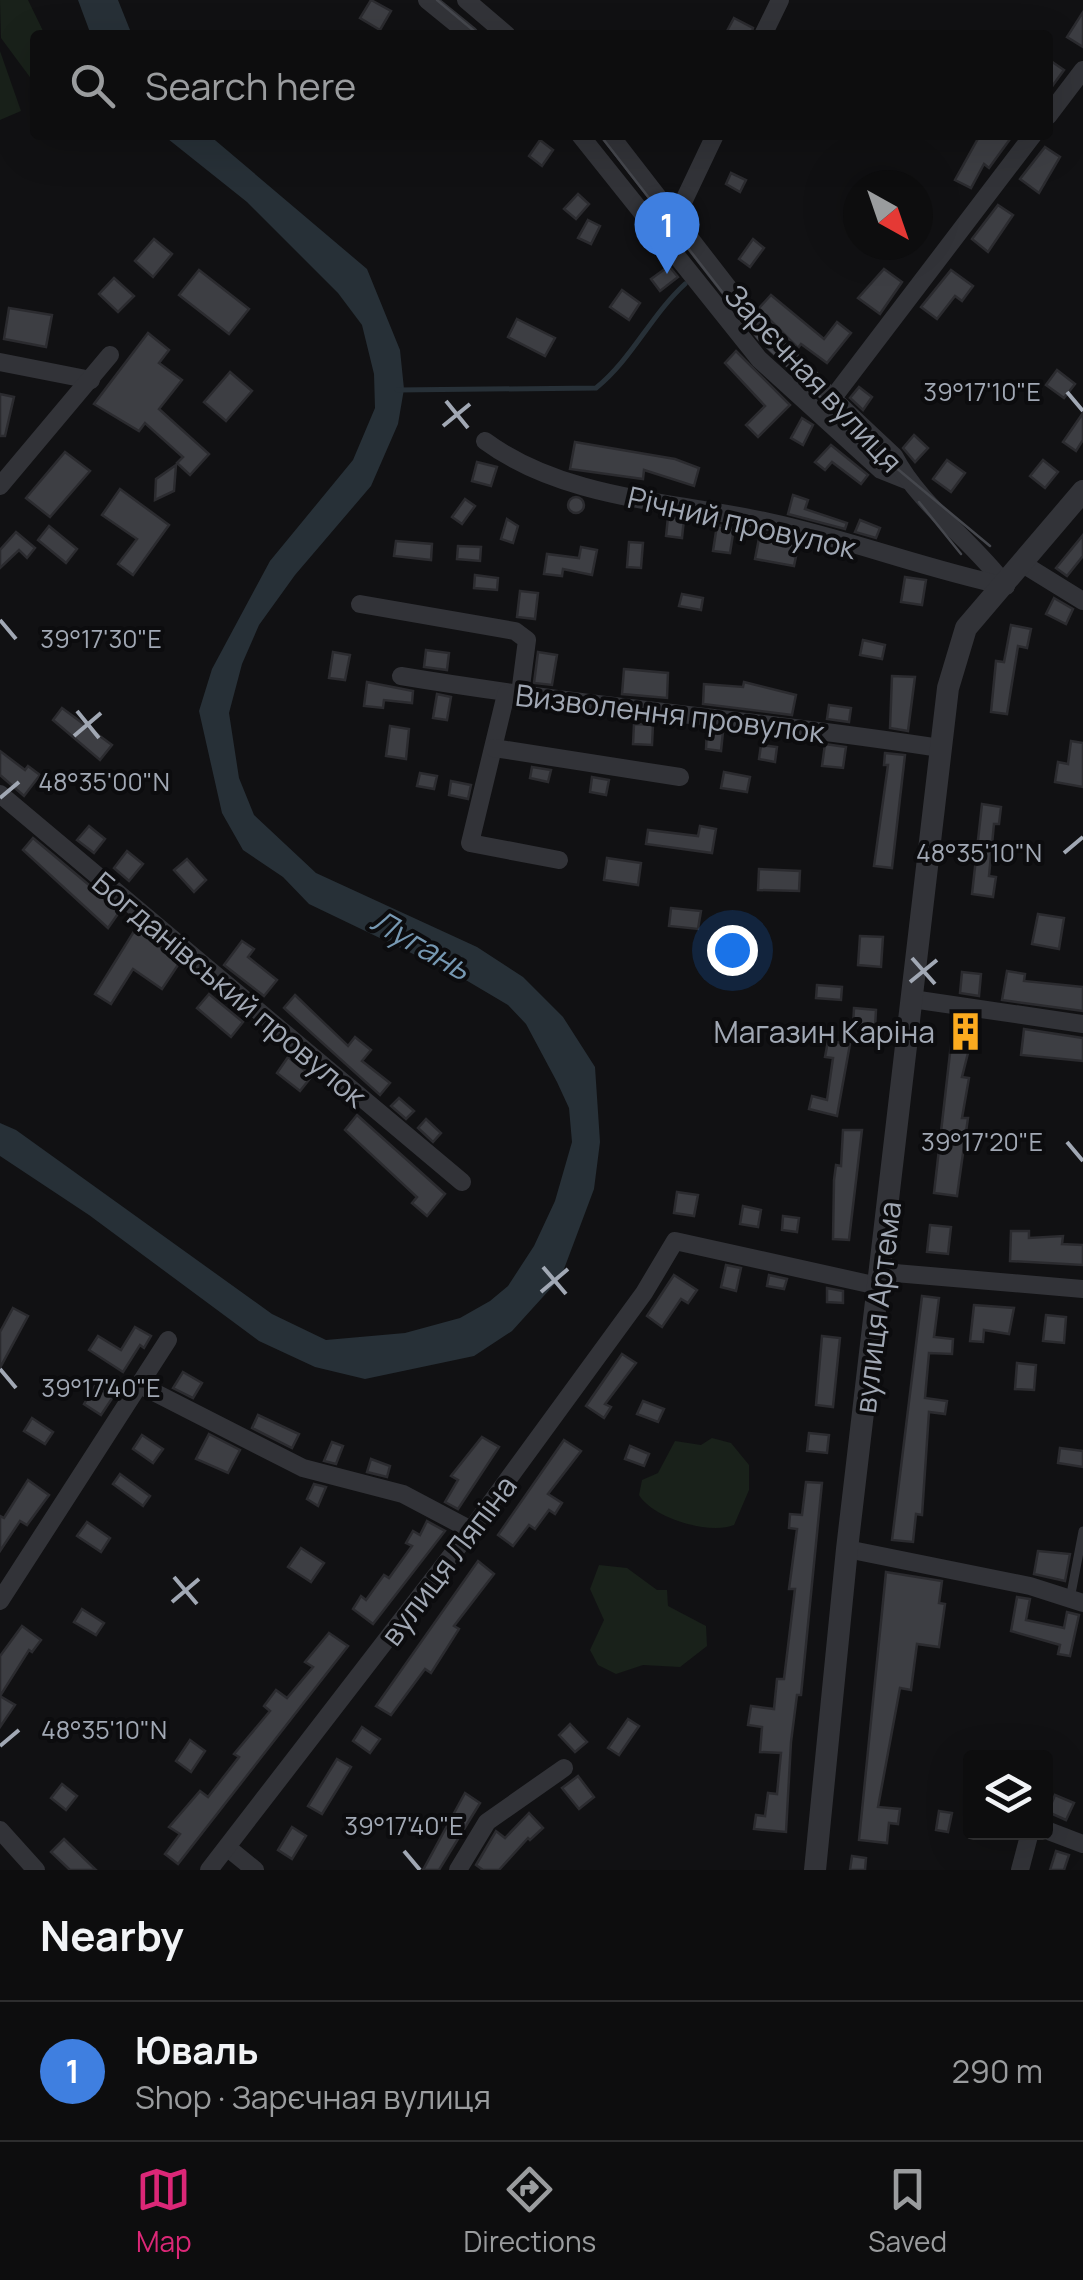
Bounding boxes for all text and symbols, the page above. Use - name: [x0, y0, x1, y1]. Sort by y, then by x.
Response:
- search box: [30, 30, 1053, 140]
- icon: search: [65, 58, 120, 113]
- text: Search here: [145, 59, 356, 111]
- north arrow: [843, 170, 933, 260]
- pin: 1: [634, 192, 700, 274]
- street label: Зарєчная вулиця: [716, 275, 912, 481]
- text: 39°17'10"E: [923, 374, 1041, 409]
- street label: Річний провулок: [624, 476, 861, 568]
- text: 39°17'30"E: [40, 621, 162, 656]
- street label: Визволення провулок: [513, 674, 828, 752]
- text: 48°35'00"N: [38, 764, 170, 799]
- text: 48°35'10"N: [916, 835, 1042, 870]
- street label: Богданівський провулок: [84, 862, 377, 1117]
- water label: Лугань: [364, 898, 479, 990]
- your location: [707, 925, 758, 976]
- building icon: Магазин Каріна: [944, 1010, 986, 1052]
- place label: Магазин Каріна: [713, 1011, 935, 1052]
- text: 39°17'20"E: [921, 1124, 1043, 1159]
- street label: вулиця Артема: [844, 1199, 910, 1415]
- text: 39°17'40"E: [41, 1370, 161, 1405]
- street label: вулиця Ляпіна: [371, 1467, 525, 1653]
- text: 48°35'10"N: [41, 1712, 167, 1747]
- map controls: [963, 1750, 1053, 1840]
- button: layers: [963, 1750, 1053, 1840]
- text: 39°17'40"E: [344, 1808, 464, 1843]
- text: Nearby: [40, 1906, 184, 1964]
- text: Юваль: [135, 2023, 259, 2075]
- text: 1: [65, 2049, 80, 2093]
- text: 290 m: [952, 2049, 1043, 2093]
- text: Shop · Зарєчная вулиця: [135, 2075, 491, 2119]
- tab: Map: [136, 2162, 192, 2260]
- tab: Directions: [464, 2162, 596, 2260]
- tab: Saved: [868, 2162, 947, 2260]

